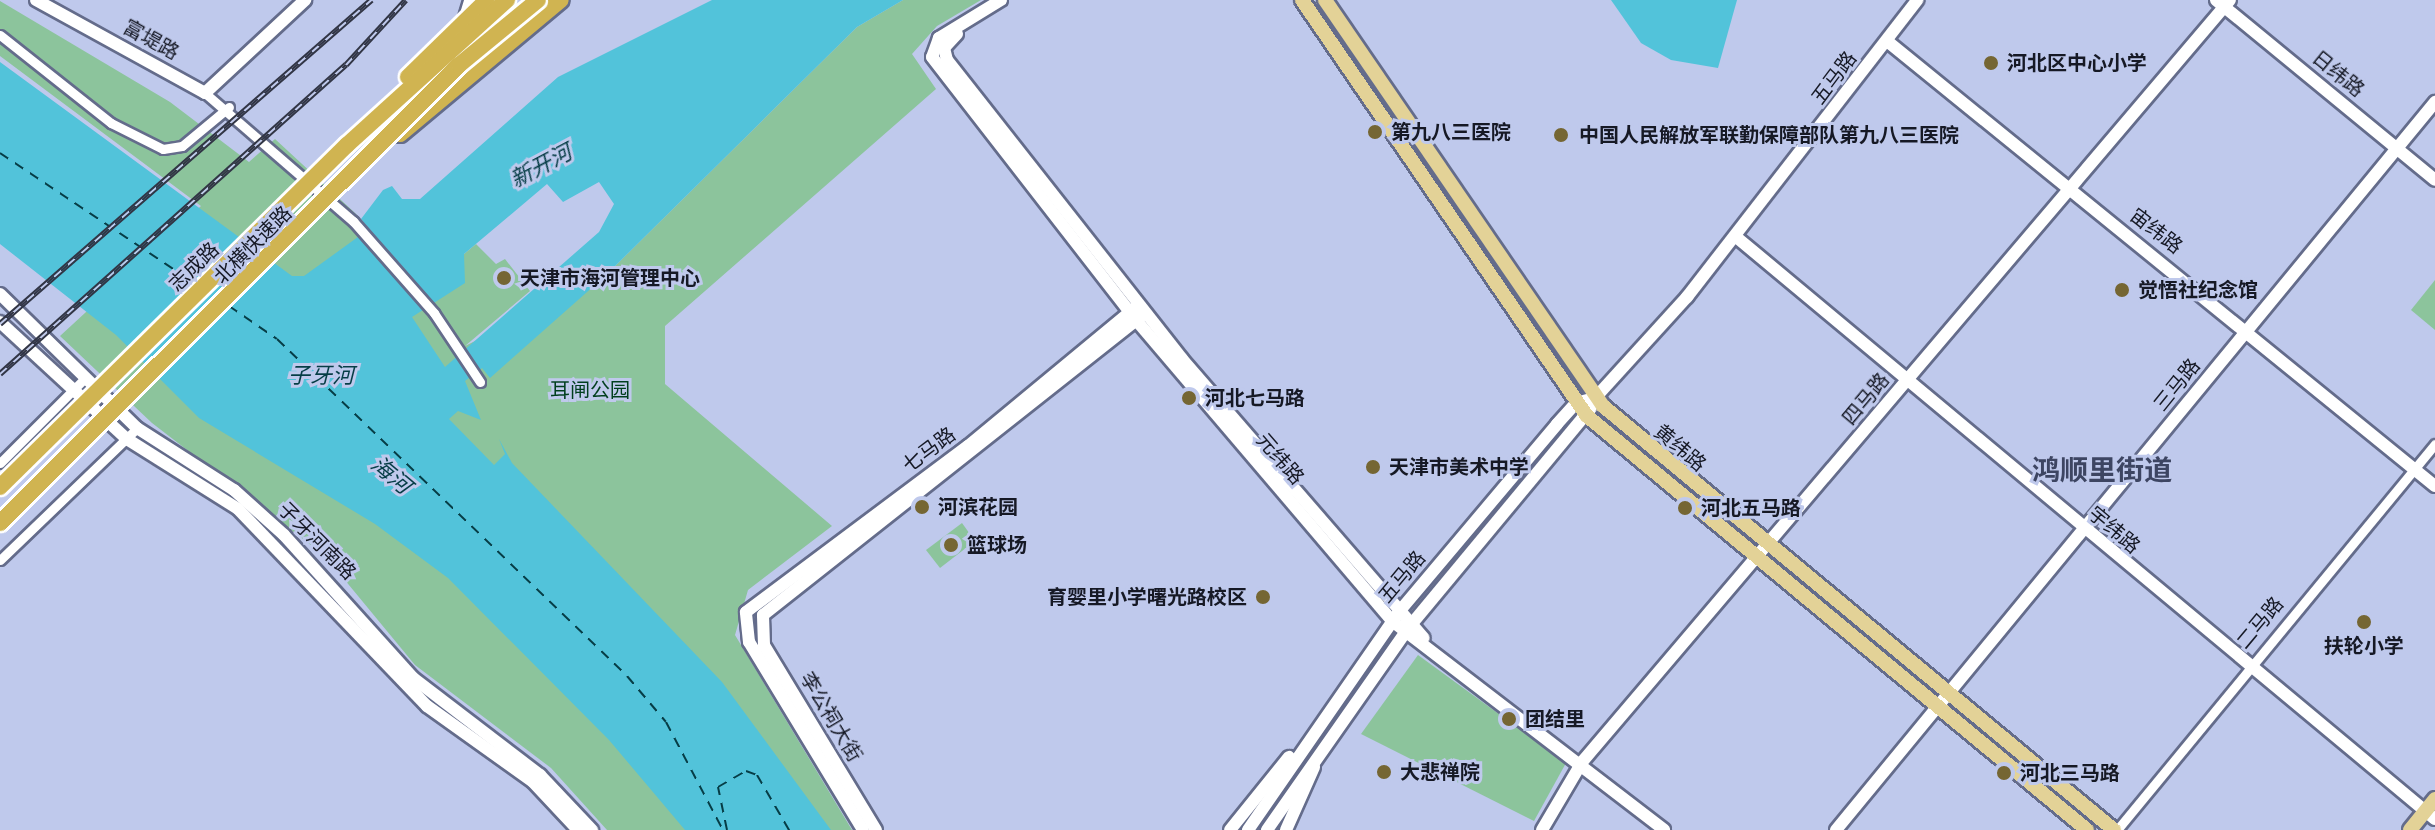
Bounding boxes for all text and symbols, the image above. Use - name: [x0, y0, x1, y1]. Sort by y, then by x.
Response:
- street label: 富堤路: [119, 15, 183, 65]
- street label: 日纬路: [2307, 46, 2369, 102]
- street label: 五马路: [1806, 47, 1862, 109]
- place label: 河北区中心小学: [2007, 51, 2147, 75]
- marker: 河北区中心小学: [1982, 54, 2000, 72]
- place label: 第九八三医院: [1391, 120, 1511, 144]
- marker: 第九八三医院: [1366, 123, 1384, 141]
- place label: 中国人民解放军联勤保障部队第九八三医院: [1579, 123, 1959, 147]
- marker: 中国人民解放军联勤保障部队第九八三医院: [1550, 124, 1572, 146]
- water label: 新开河: [506, 139, 576, 193]
- street label: 北横快速路: [209, 201, 297, 289]
- street label: 宙纬路: [2125, 203, 2187, 259]
- street label: 志成路: [164, 238, 224, 296]
- place label: 天津市海河管理中心: [520, 266, 700, 290]
- marker: 天津市海河管理中心: [495, 269, 513, 287]
- place label: 觉悟社纪念馆: [2138, 278, 2258, 302]
- marker: 觉悟社纪念馆: [2113, 281, 2131, 299]
- street label: 三马路: [2149, 354, 2205, 416]
- water label: 子牙河: [288, 363, 354, 389]
- street label: 四马路: [1838, 368, 1894, 430]
- park label: 耳闸公园: [550, 378, 630, 402]
- place label: 河北七马路: [1205, 386, 1305, 410]
- marker: 河北七马路: [1180, 389, 1198, 407]
- street label: 黄纬路: [1649, 420, 1711, 476]
- street label: 七马路: [898, 422, 960, 478]
- street label: 元纬路: [1251, 428, 1309, 490]
- water label: 海河: [366, 451, 416, 499]
- district label: 鸿顺里街道: [2032, 454, 2172, 488]
- place label: 天津市美术中学: [1389, 455, 1529, 479]
- marker: 天津市美术中学: [1364, 458, 1382, 476]
- place label: 河滨花园: [938, 495, 1018, 519]
- place label: 河北五马路: [1701, 496, 1801, 520]
- street label: 子牙河南路: [273, 497, 361, 585]
- marker: 河滨花园: [913, 498, 931, 516]
- marker: 河北五马路: [1676, 499, 1694, 517]
- street label: 宇纬路: [2083, 502, 2145, 558]
- place label: 篮球场: [967, 533, 1027, 557]
- marker: 篮球场: [942, 536, 960, 554]
- street label: 五马路: [1374, 546, 1430, 608]
- place label: 育婴里小学曙光路校区: [1047, 585, 1247, 609]
- marker: 育婴里小学曙光路校区: [1254, 588, 1272, 606]
- street label: 二马路: [2232, 592, 2288, 654]
- marker: 扶轮小学: [2355, 613, 2373, 631]
- place label: 扶轮小学: [2324, 634, 2404, 658]
- street label: 李公祠大街: [795, 668, 867, 766]
- place label: 团结里: [1525, 707, 1585, 731]
- marker: 团结里: [1500, 710, 1518, 728]
- place label: 大悲禅院: [1400, 760, 1480, 784]
- place label: 河北三马路: [2020, 761, 2120, 785]
- marker: 大悲禅院: [1375, 763, 1393, 781]
- marker: 河北三马路: [1995, 764, 2013, 782]

